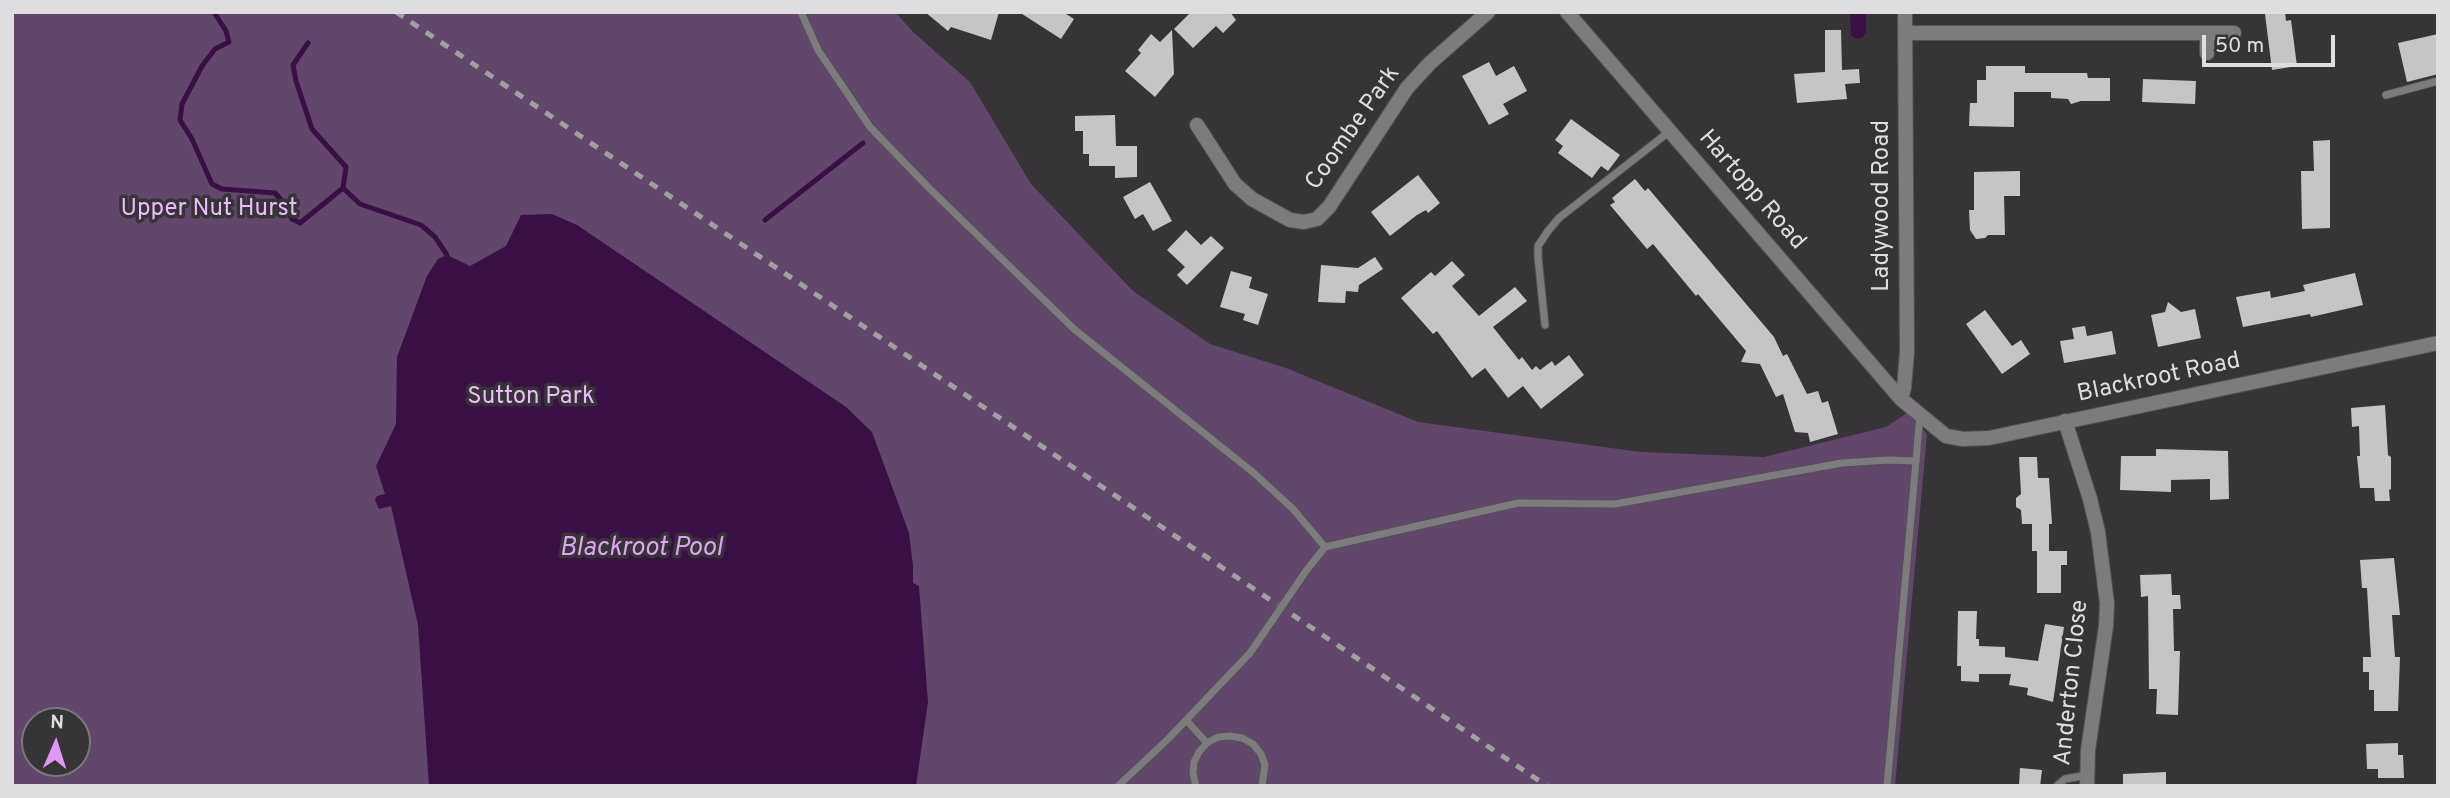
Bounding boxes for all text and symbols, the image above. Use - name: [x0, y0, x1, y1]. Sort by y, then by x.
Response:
- scale bar: [2205, 21, 2338, 65]
- text: 50 m: [2215, 33, 2264, 60]
- street label: Coombe Park: [1301, 61, 1407, 197]
- street label: Ladywood Road: [1869, 120, 1897, 292]
- street label: Hartopp Road: [1691, 125, 1811, 257]
- park label: Upper Nut Hurst: [121, 196, 297, 224]
- street label: Blackroot Road: [2075, 348, 2243, 410]
- park label: Sutton Park: [467, 384, 595, 412]
- water label: Blackroot Pool: [560, 534, 722, 566]
- street label: Anderton Close: [2050, 599, 2096, 767]
- north arrow: [21, 707, 91, 777]
- text: N: [50, 711, 64, 735]

